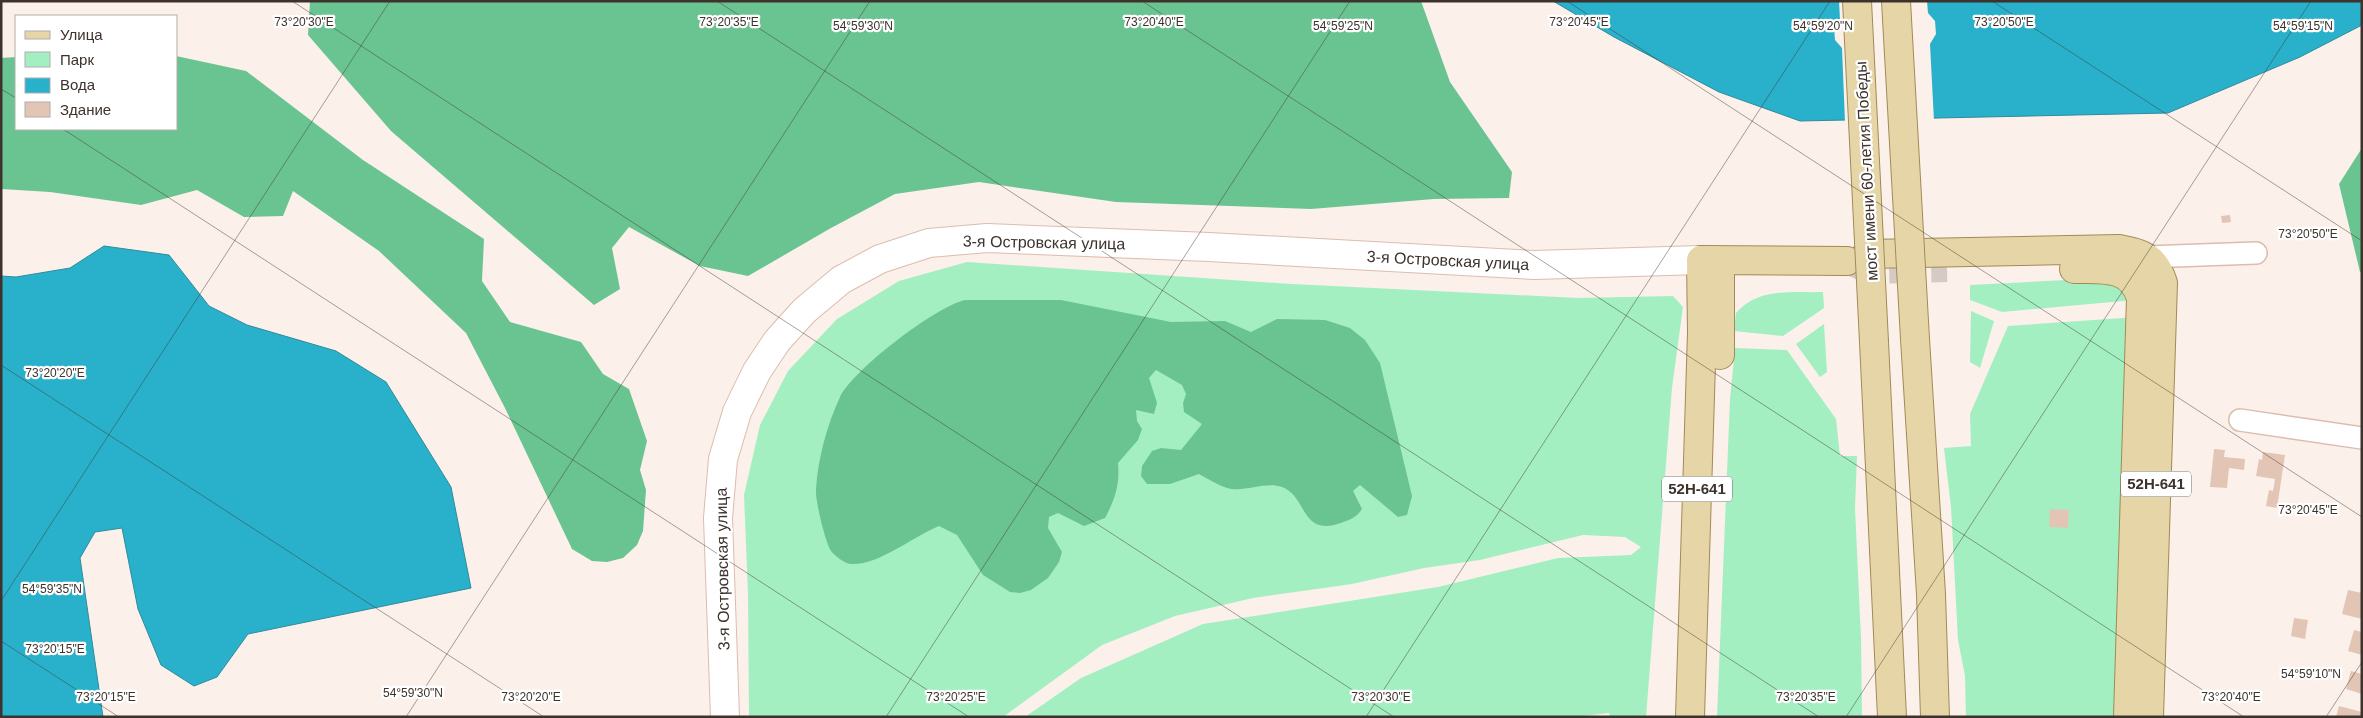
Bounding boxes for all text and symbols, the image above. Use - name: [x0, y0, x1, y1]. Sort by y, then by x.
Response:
- legend: [15, 15, 178, 130]
- text: 73°20'30"E: [274, 15, 334, 29]
- text: 73°20'35"E: [699, 15, 759, 29]
- text: 73°20'40"E: [1124, 15, 1184, 29]
- text: 73°20'45"E: [1549, 15, 1609, 29]
- text: 73°20'50"E: [1974, 15, 2034, 29]
- text: 54°59'30"N: [833, 19, 893, 33]
- text: 54°59'25"N: [1313, 19, 1373, 33]
- text: 54°59'20"N: [1793, 19, 1853, 33]
- text: 54°59'15"N: [2273, 19, 2333, 33]
- text: Улица: [60, 26, 103, 43]
- text: Парк: [60, 51, 94, 68]
- street label: мост имени 60-летия Победы: [1852, 61, 1881, 281]
- text: Вода: [60, 76, 96, 93]
- text: Здание: [60, 101, 111, 118]
- text: 73°20'50"E: [2278, 227, 2338, 241]
- street label: 3-я Островская улица: [963, 233, 1126, 252]
- street label: 3-я Островская улица: [1366, 248, 1530, 273]
- text: 73°20'20"E: [25, 366, 85, 380]
- road number: 52Н-641: [2121, 472, 2191, 496]
- road number: 52Н-641: [1662, 476, 1732, 502]
- street label: 3-я Островская улица: [713, 487, 732, 650]
- text: 73°20'45"E: [2278, 503, 2338, 517]
- text: 54°59'35"N: [22, 582, 82, 596]
- text: 73°20'15"E: [25, 642, 85, 656]
- text: 54°59'10"N: [2281, 667, 2341, 681]
- text: 54°59'30"N: [383, 686, 443, 700]
- text: 73°20'15"E: [76, 690, 136, 704]
- text: 73°20'20"E: [501, 690, 561, 704]
- text: 73°20'25"E: [926, 690, 986, 704]
- text: 73°20'30"E: [1351, 690, 1411, 704]
- text: 73°20'35"E: [1776, 690, 1836, 704]
- text: 73°20'40"E: [2201, 690, 2261, 704]

